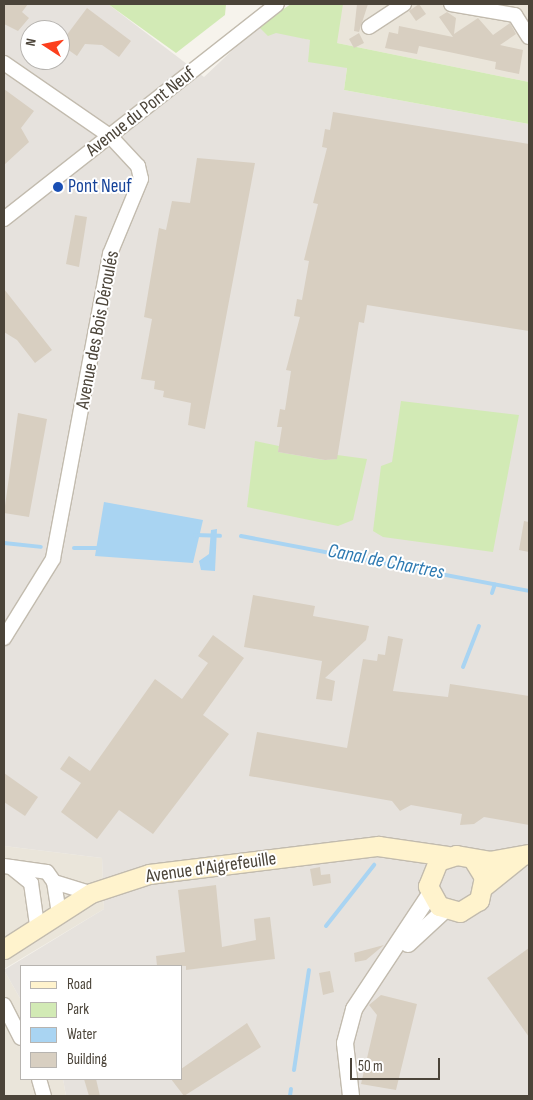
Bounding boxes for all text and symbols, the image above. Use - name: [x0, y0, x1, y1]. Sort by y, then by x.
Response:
- north arrow: [20, 20, 70, 70]
- text: N: [22, 37, 40, 48]
- street label: Avenue du Pont Neuf: [82, 62, 200, 162]
- place label: Pont Neuf: [68, 176, 132, 198]
- marker: Pont Neuf: [52, 181, 64, 193]
- street label: Avenue des Bois Déroulés: [71, 249, 125, 411]
- water label: Canal de Chartres: [326, 539, 446, 585]
- street label: Avenue d'Aigrefeuille: [144, 848, 278, 888]
- legend: [20, 965, 182, 1080]
- text: Road: [67, 975, 92, 994]
- text: Park: [67, 1000, 89, 1019]
- text: Water: [67, 1025, 97, 1044]
- scale bar: [353, 1048, 443, 1080]
- text: Building: [67, 1050, 107, 1069]
- text: 50 m: [358, 1057, 383, 1076]

